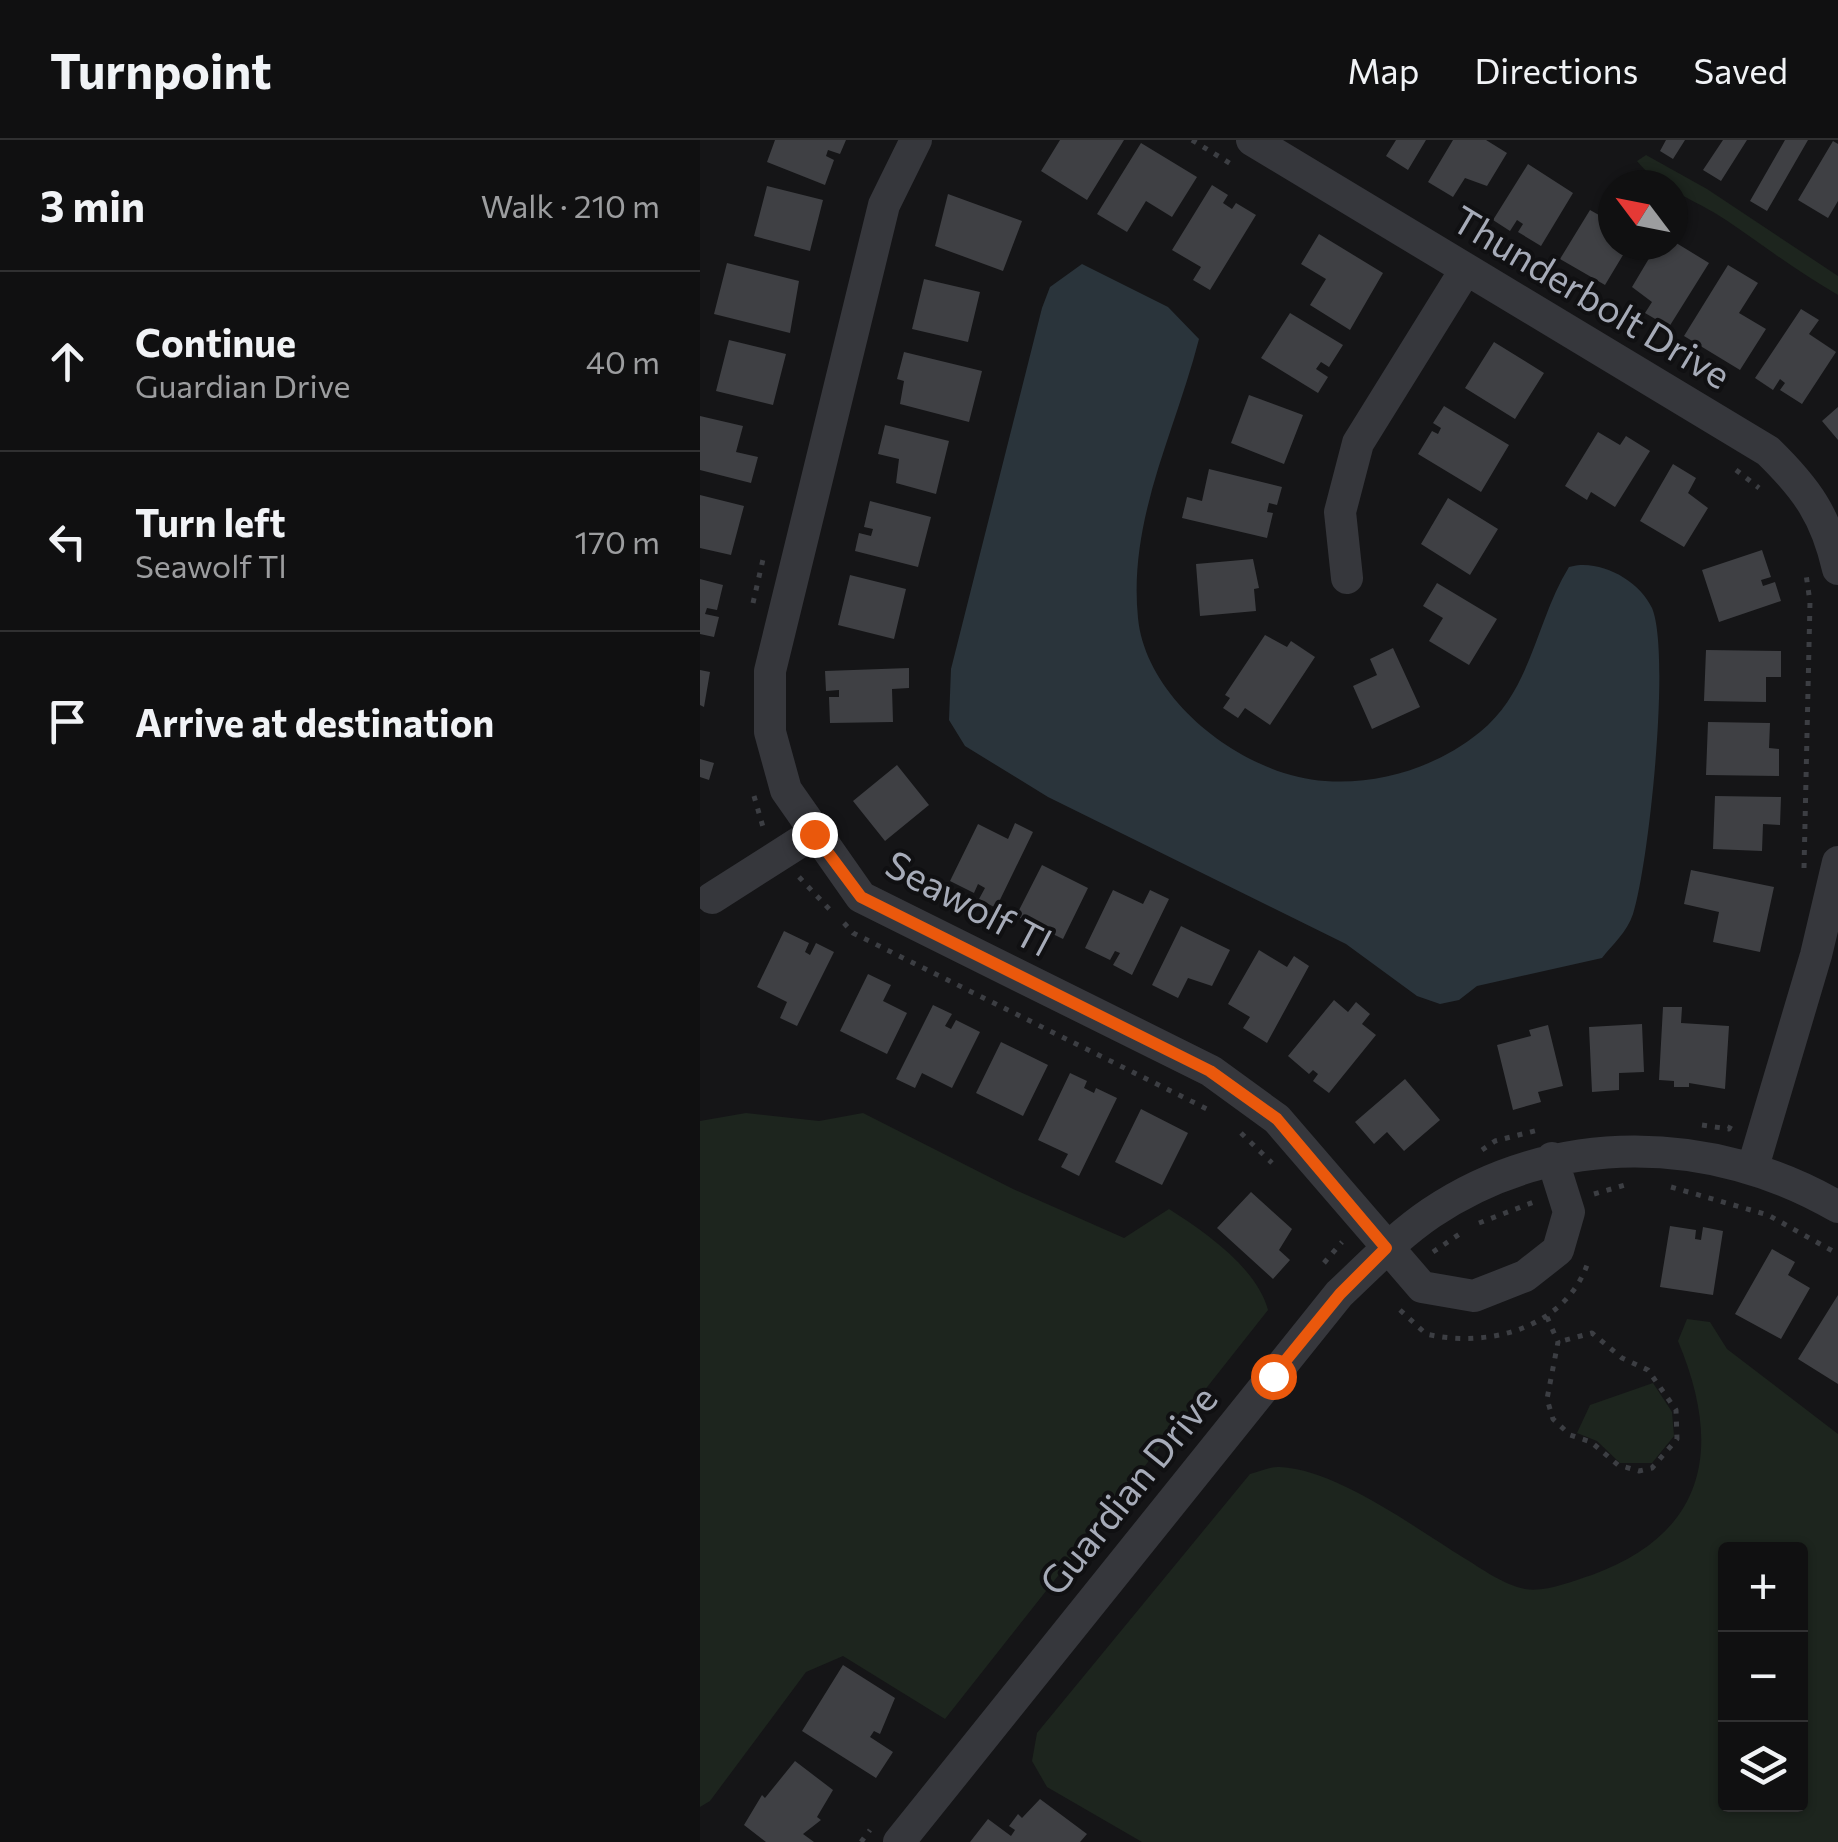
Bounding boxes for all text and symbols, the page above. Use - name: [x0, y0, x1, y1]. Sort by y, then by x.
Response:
- text: Turnpoint: [50, 40, 271, 99]
- text: Map: [1347, 48, 1419, 91]
- text: Directions: [1474, 48, 1639, 91]
- text: Saved: [1694, 48, 1788, 91]
- north arrow: [1598, 170, 1688, 260]
- text: 3 min: [40, 179, 145, 231]
- text: Walk · 210 m: [481, 185, 660, 225]
- street label: Thunderbolt Drive: [1445, 194, 1740, 397]
- text: Continue: [135, 318, 296, 365]
- icon: ahead: [40, 334, 95, 389]
- text: 40 m: [586, 341, 660, 381]
- text: Guardian Drive: [135, 365, 351, 405]
- text: Turn left: [135, 498, 286, 545]
- icon: left: [40, 514, 95, 569]
- text: 170 m: [575, 521, 660, 561]
- text: Seawolf Tl: [135, 545, 287, 585]
- icon: arrive: [40, 694, 95, 749]
- text: Arrive at destination: [135, 698, 494, 745]
- route end: [792, 812, 838, 858]
- street label: Seawolf Tl: [879, 839, 1060, 965]
- route start: [1251, 1354, 1297, 1400]
- street label: Guardian Drive: [1028, 1375, 1226, 1604]
- map controls: [1718, 1542, 1808, 1812]
- button: +: [1718, 1542, 1808, 1632]
- button: −: [1718, 1632, 1808, 1722]
- button: layers: [1718, 1722, 1808, 1812]

